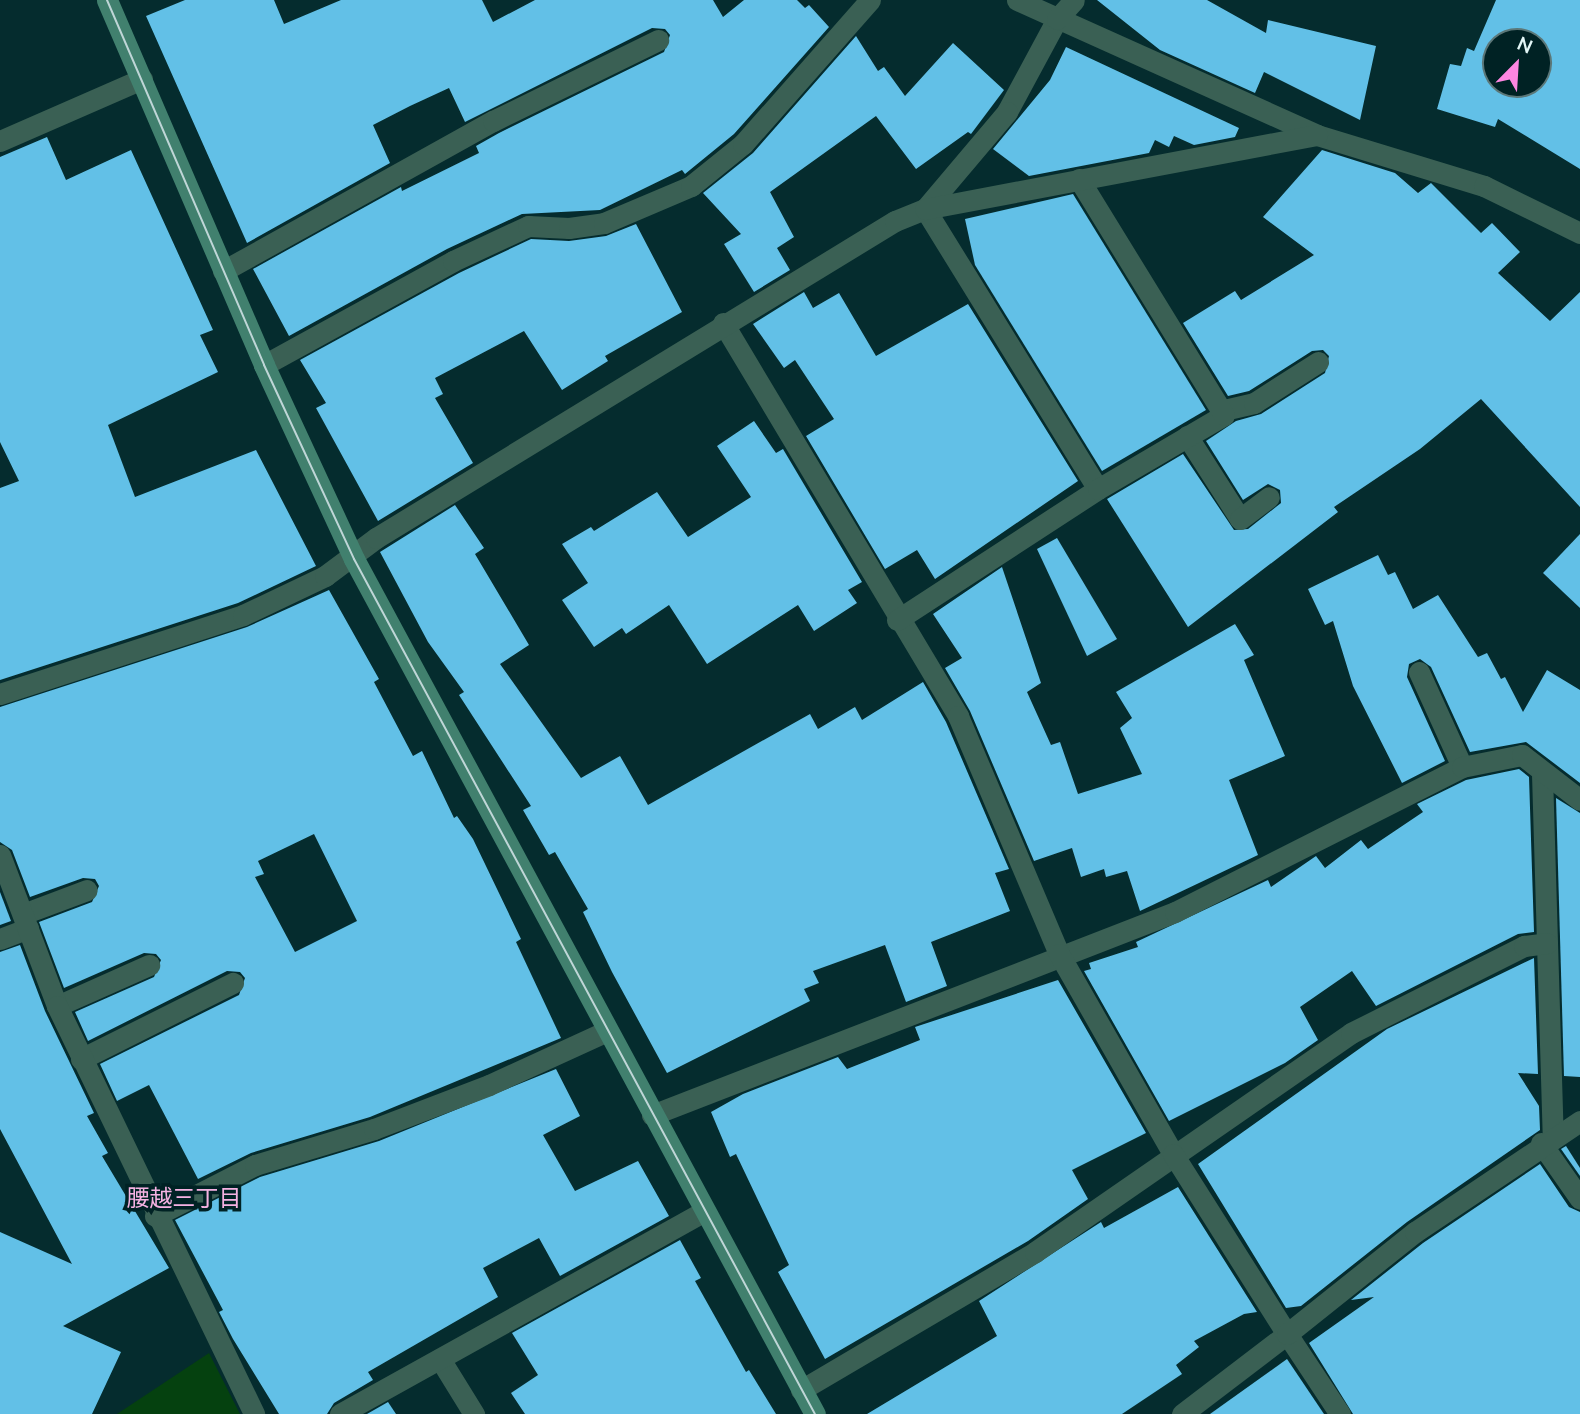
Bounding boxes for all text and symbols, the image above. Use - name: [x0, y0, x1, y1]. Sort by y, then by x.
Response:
- north arrow: [1482, 28, 1552, 98]
- text: N: [1513, 31, 1537, 60]
- district label: 腰越三丁目: [127, 1185, 241, 1213]

